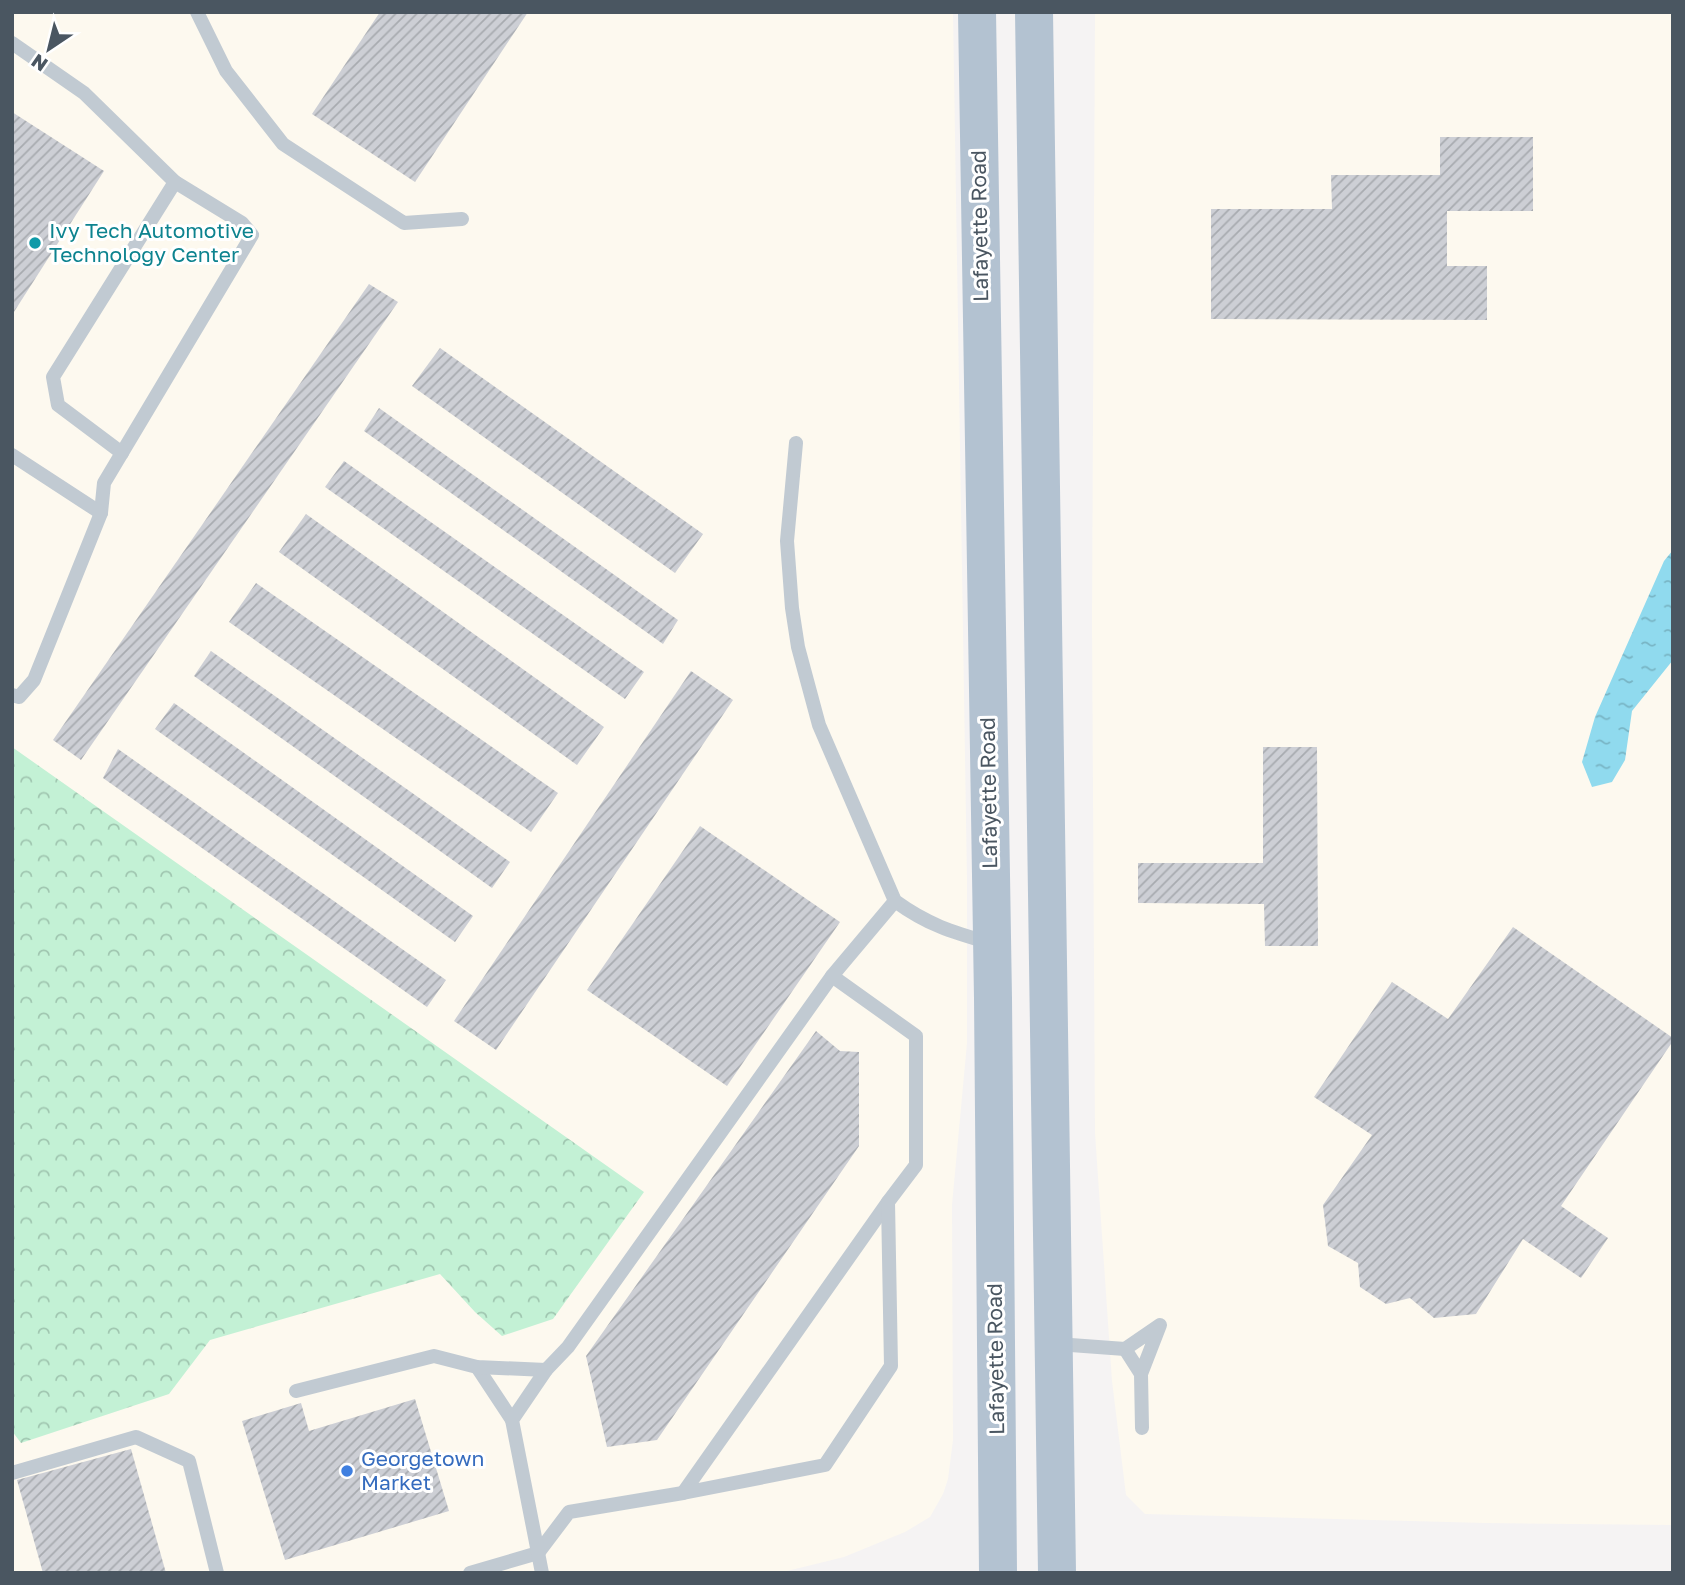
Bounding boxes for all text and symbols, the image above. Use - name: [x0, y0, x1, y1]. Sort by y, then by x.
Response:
- north arrow: [14, 14, 84, 84]
- text: N: [26, 50, 51, 77]
- street label: Lafayette Road: [965, 150, 993, 302]
- place label: Ivy Tech Automotive Technology Center: [49, 217, 254, 267]
- marker: Ivy Tech Automotive Technology Center: [27, 235, 43, 251]
- street label: Lafayette Road: [974, 717, 1002, 869]
- street label: Lafayette Road: [981, 1283, 1009, 1435]
- place label: Georgetown Market: [361, 1445, 484, 1495]
- marker: Georgetown Market: [339, 1463, 355, 1479]

